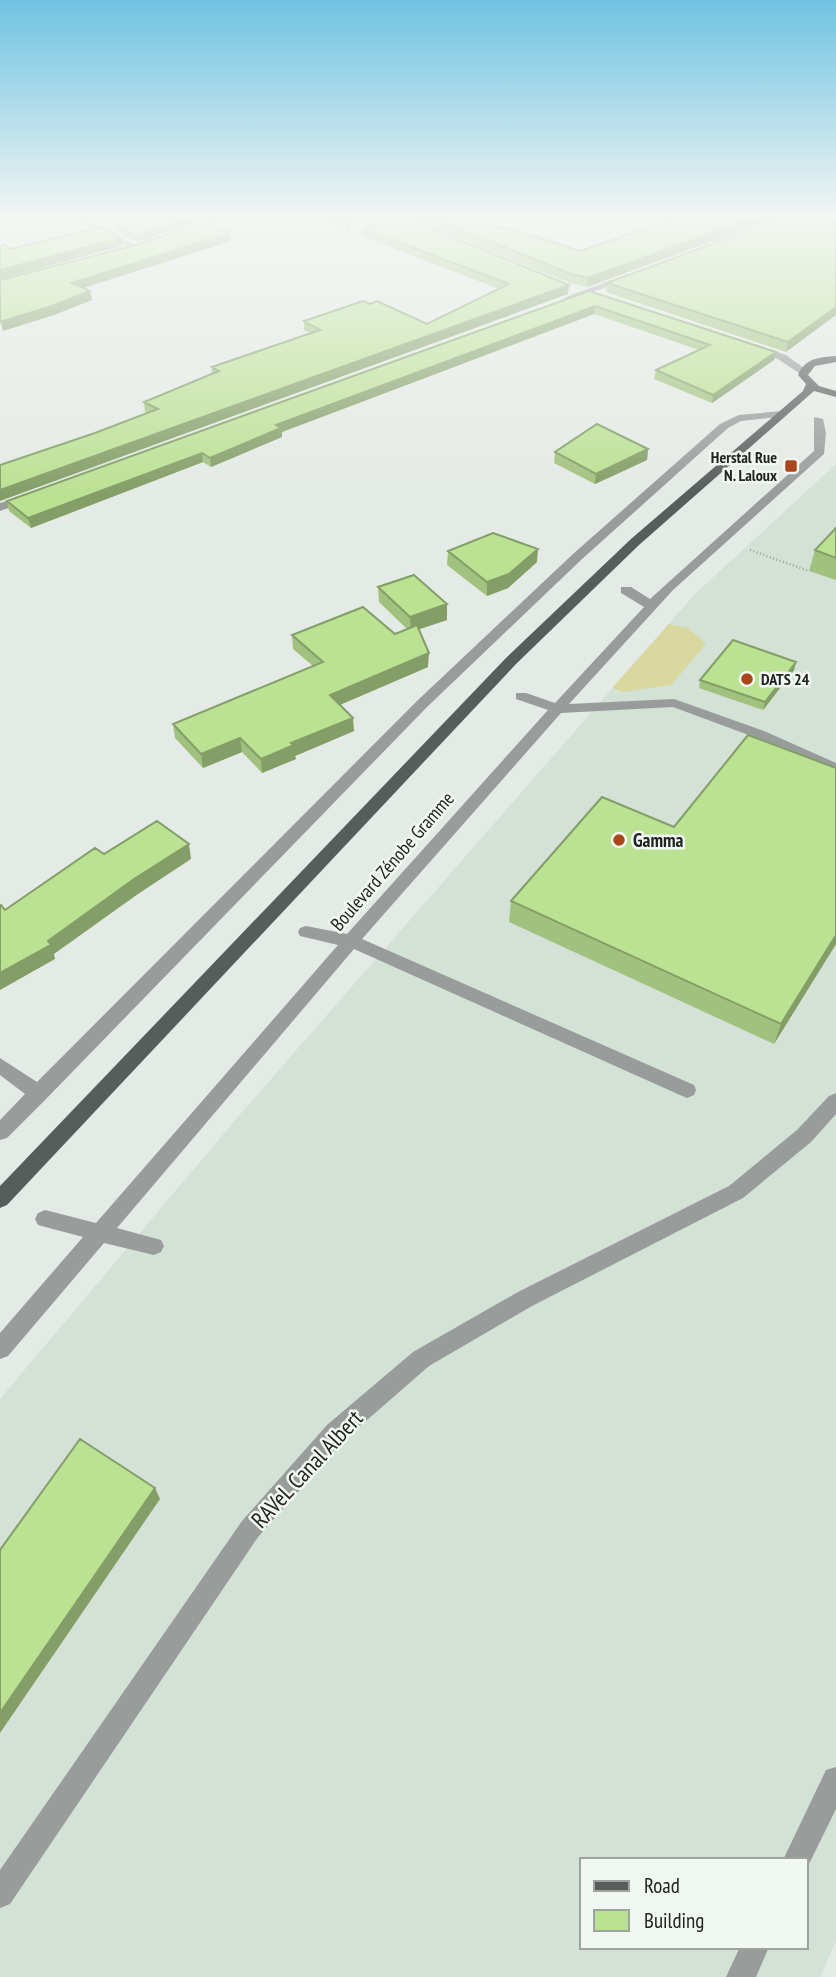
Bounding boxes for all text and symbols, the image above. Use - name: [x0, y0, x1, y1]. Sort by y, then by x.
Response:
- place label: Herstal Rue N. Laloux: [711, 447, 777, 485]
- marker: Herstal Rue N. Laloux: [783, 458, 799, 474]
- place label: DATS 24: [761, 669, 810, 689]
- marker: DATS 24: [739, 671, 755, 687]
- street label: Boulevard Zénobe Gramme: [325, 786, 459, 935]
- place label: Gamma: [633, 828, 684, 852]
- marker: Gamma: [611, 832, 627, 848]
- street label: RAVeL Canal Albert: [245, 1403, 369, 1534]
- legend: [580, 1858, 808, 1949]
- text: Road: [644, 1872, 680, 1899]
- text: Building: [644, 1907, 704, 1934]

